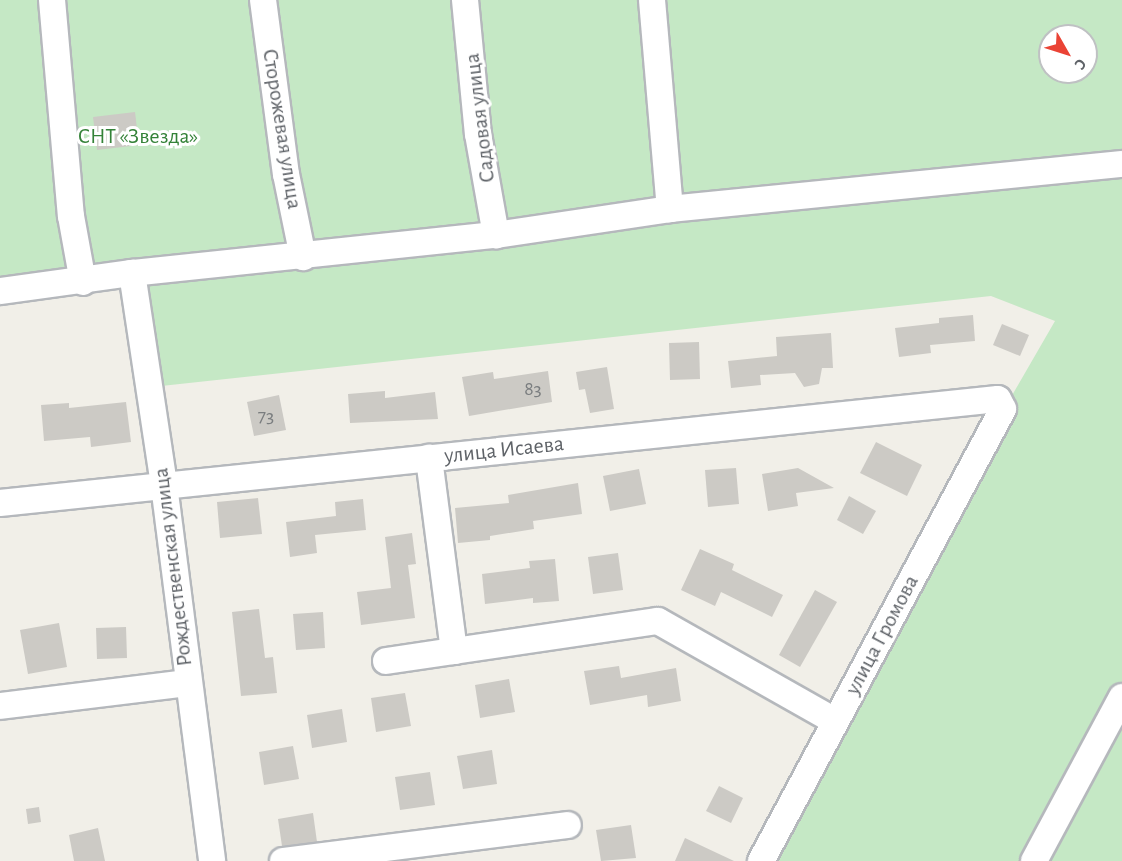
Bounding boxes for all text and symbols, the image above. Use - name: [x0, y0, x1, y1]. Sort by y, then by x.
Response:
- north arrow: [1038, 24, 1098, 84]
- street label: Сторожевая улица: [256, 47, 308, 211]
- street label: Садовая улица: [459, 52, 501, 184]
- text: С: [1071, 56, 1089, 73]
- park label: СНТ «Звезда»: [78, 124, 198, 150]
- house number: 83: [524, 377, 542, 401]
- house number: 73: [258, 404, 274, 428]
- street label: улица Исаева: [443, 431, 565, 469]
- street label: Рождественская улица: [148, 466, 198, 668]
- street label: улица Громова: [839, 571, 925, 699]

